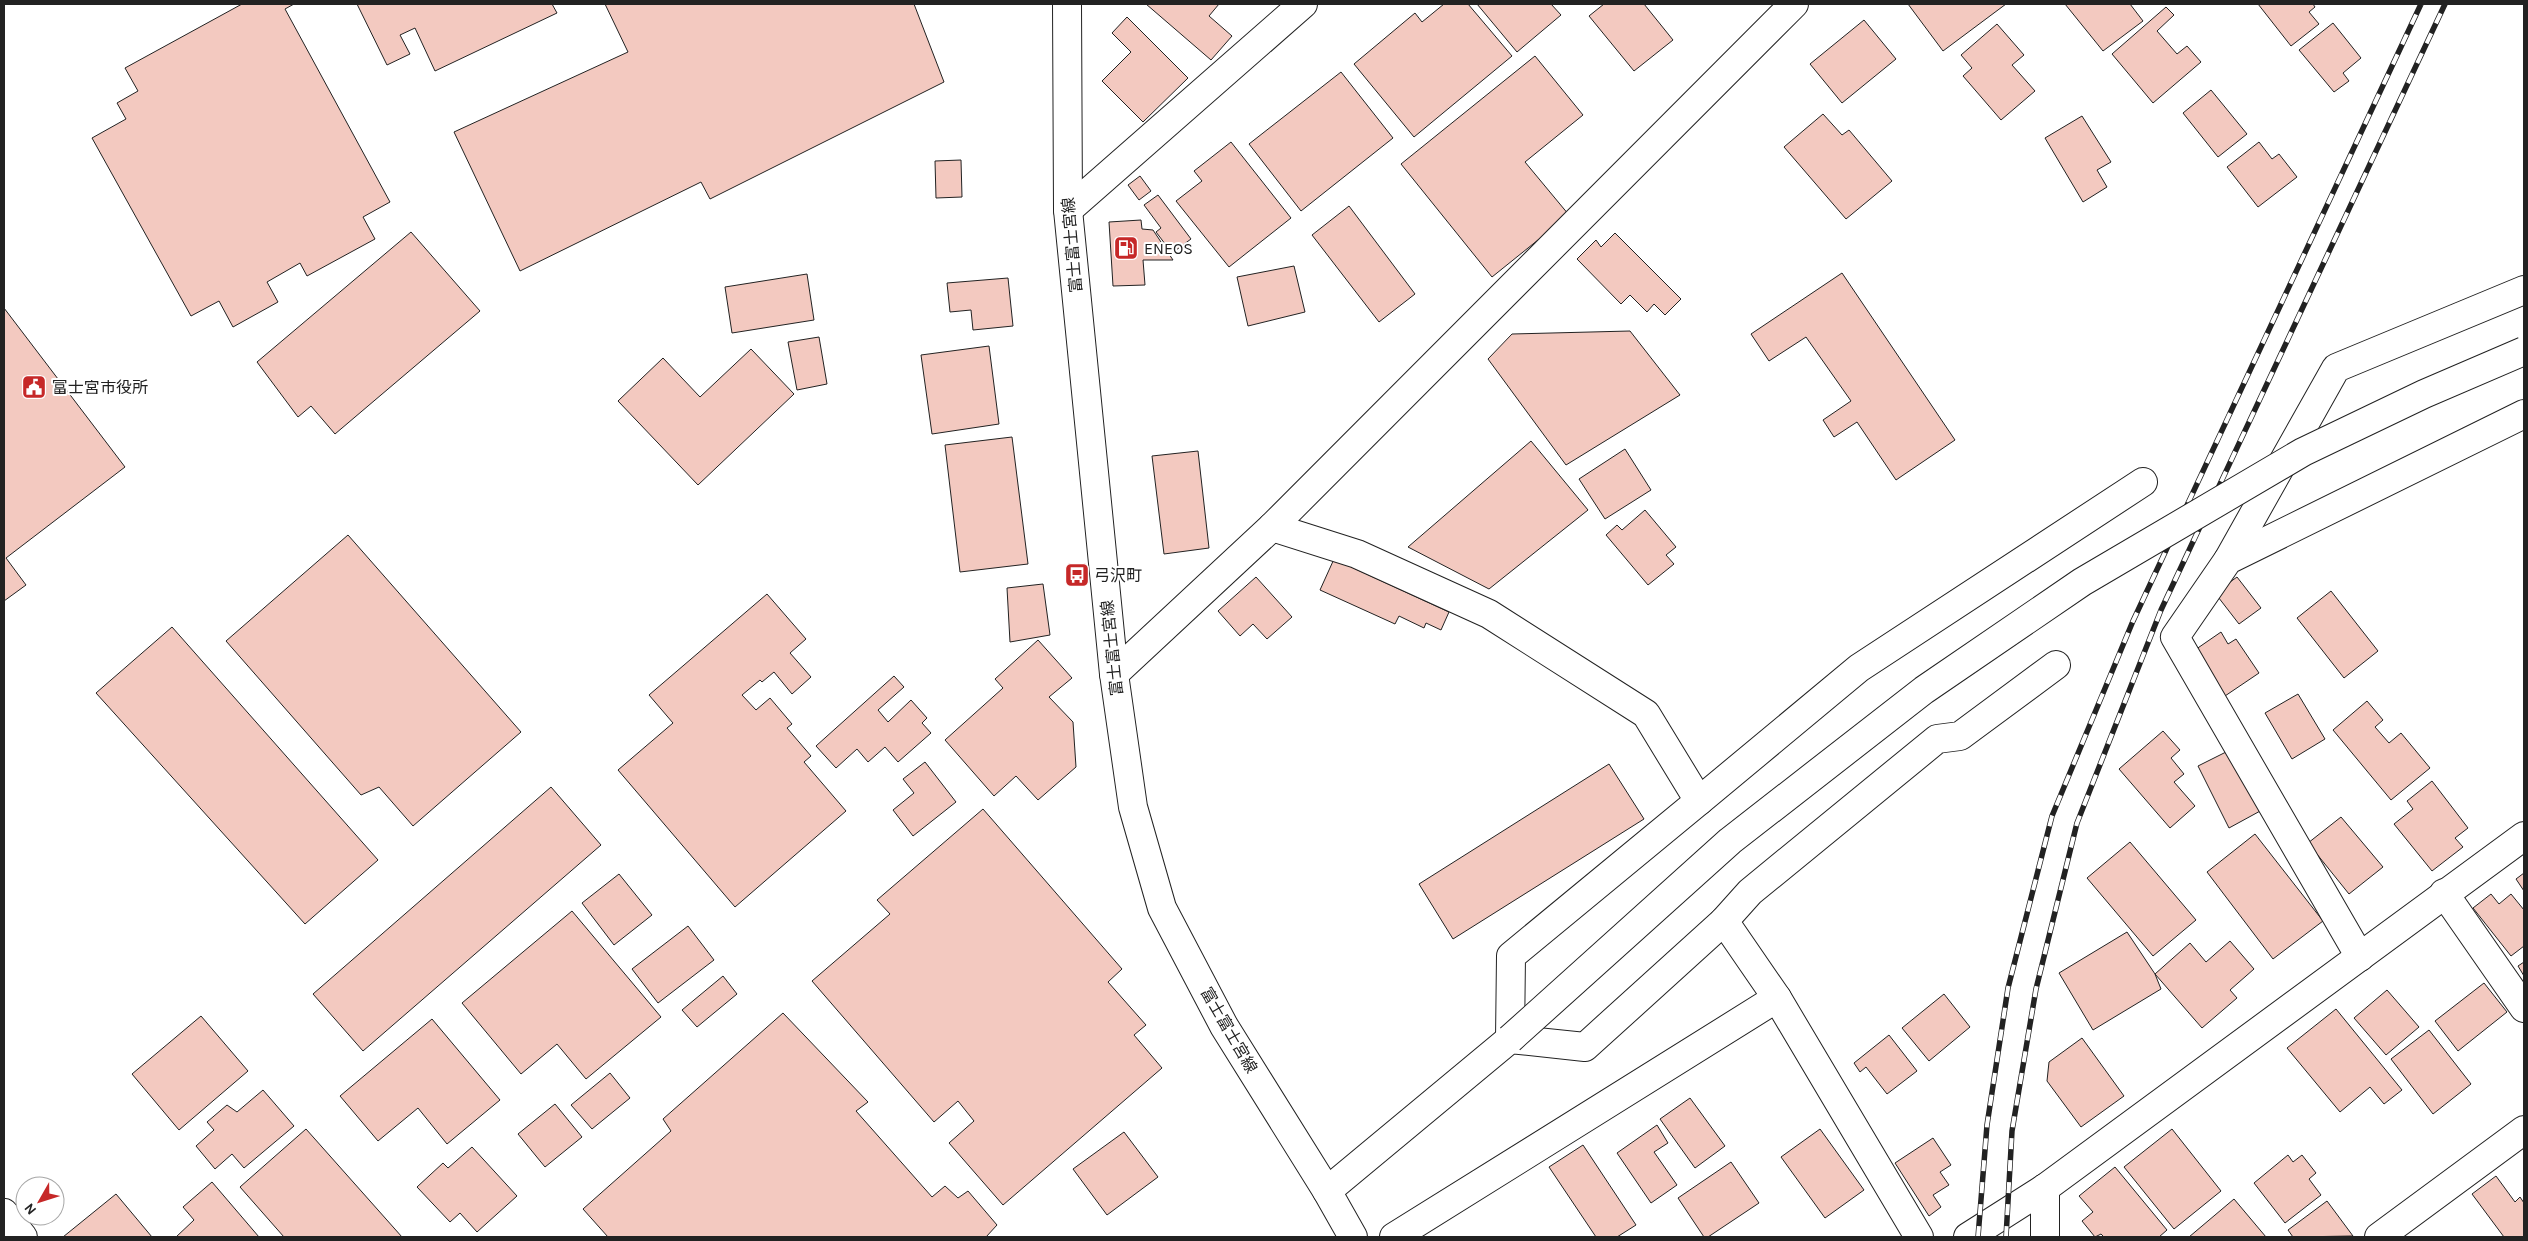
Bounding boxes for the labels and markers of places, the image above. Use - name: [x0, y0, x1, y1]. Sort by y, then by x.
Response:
- fuel station icon: ENEOS: [1113, 235, 1139, 261]
- place label: ENEOS: [1144, 239, 1193, 258]
- public building icon: 富士宮市役所: [21, 374, 47, 400]
- place label: 富士宮市役所: [52, 378, 148, 397]
- bus stop icon: 弓沢町: [1064, 562, 1090, 588]
- place label: 弓沢町: [1094, 566, 1142, 585]

